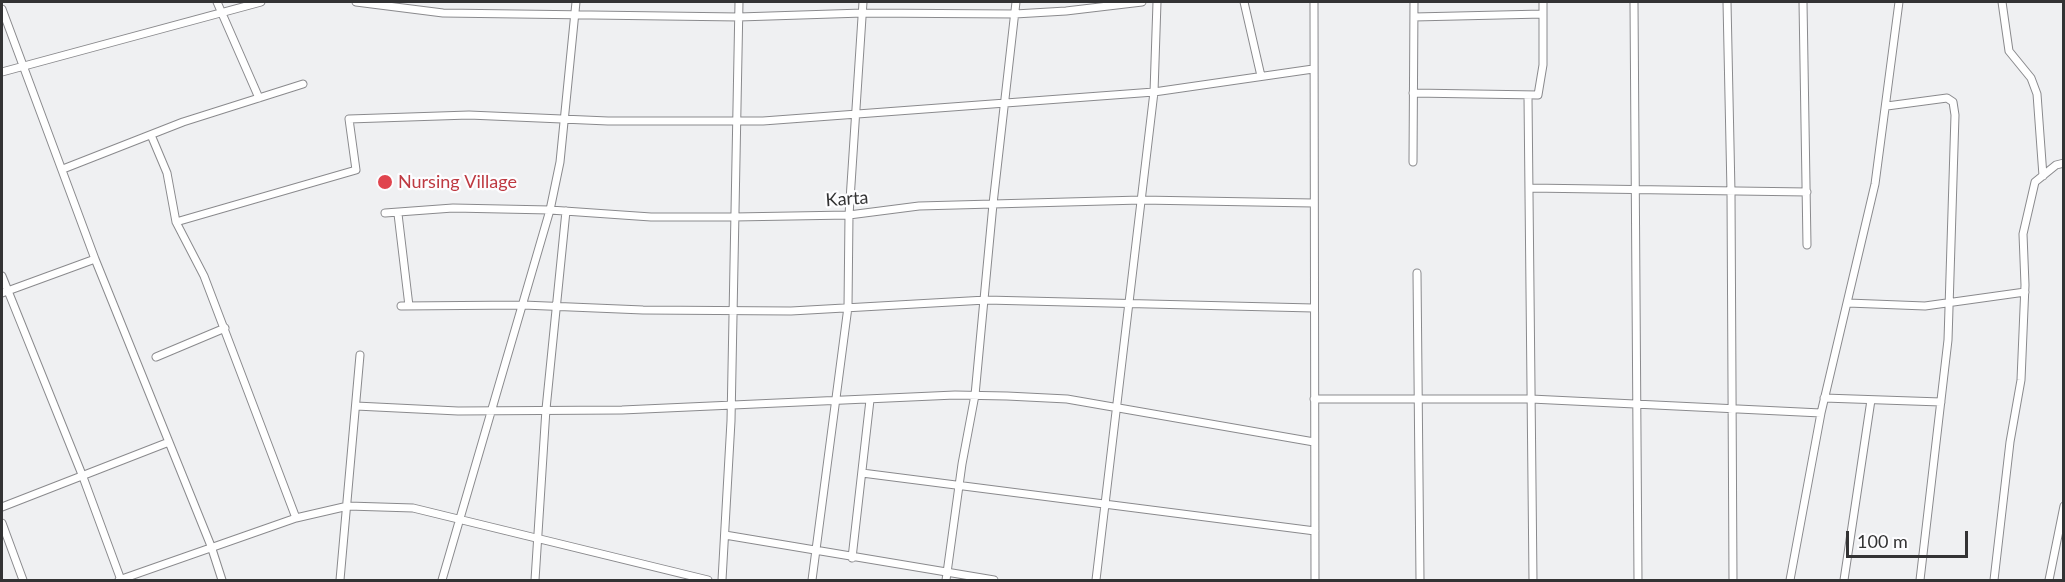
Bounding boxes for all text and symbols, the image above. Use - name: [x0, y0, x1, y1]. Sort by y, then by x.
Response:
- place label: Nursing Village: [398, 171, 517, 193]
- marker: Nursing Village: [376, 173, 394, 191]
- street label: Karta: [825, 187, 869, 211]
- scale bar: [1849, 519, 1970, 557]
- text: 100 m: [1857, 530, 1908, 552]

